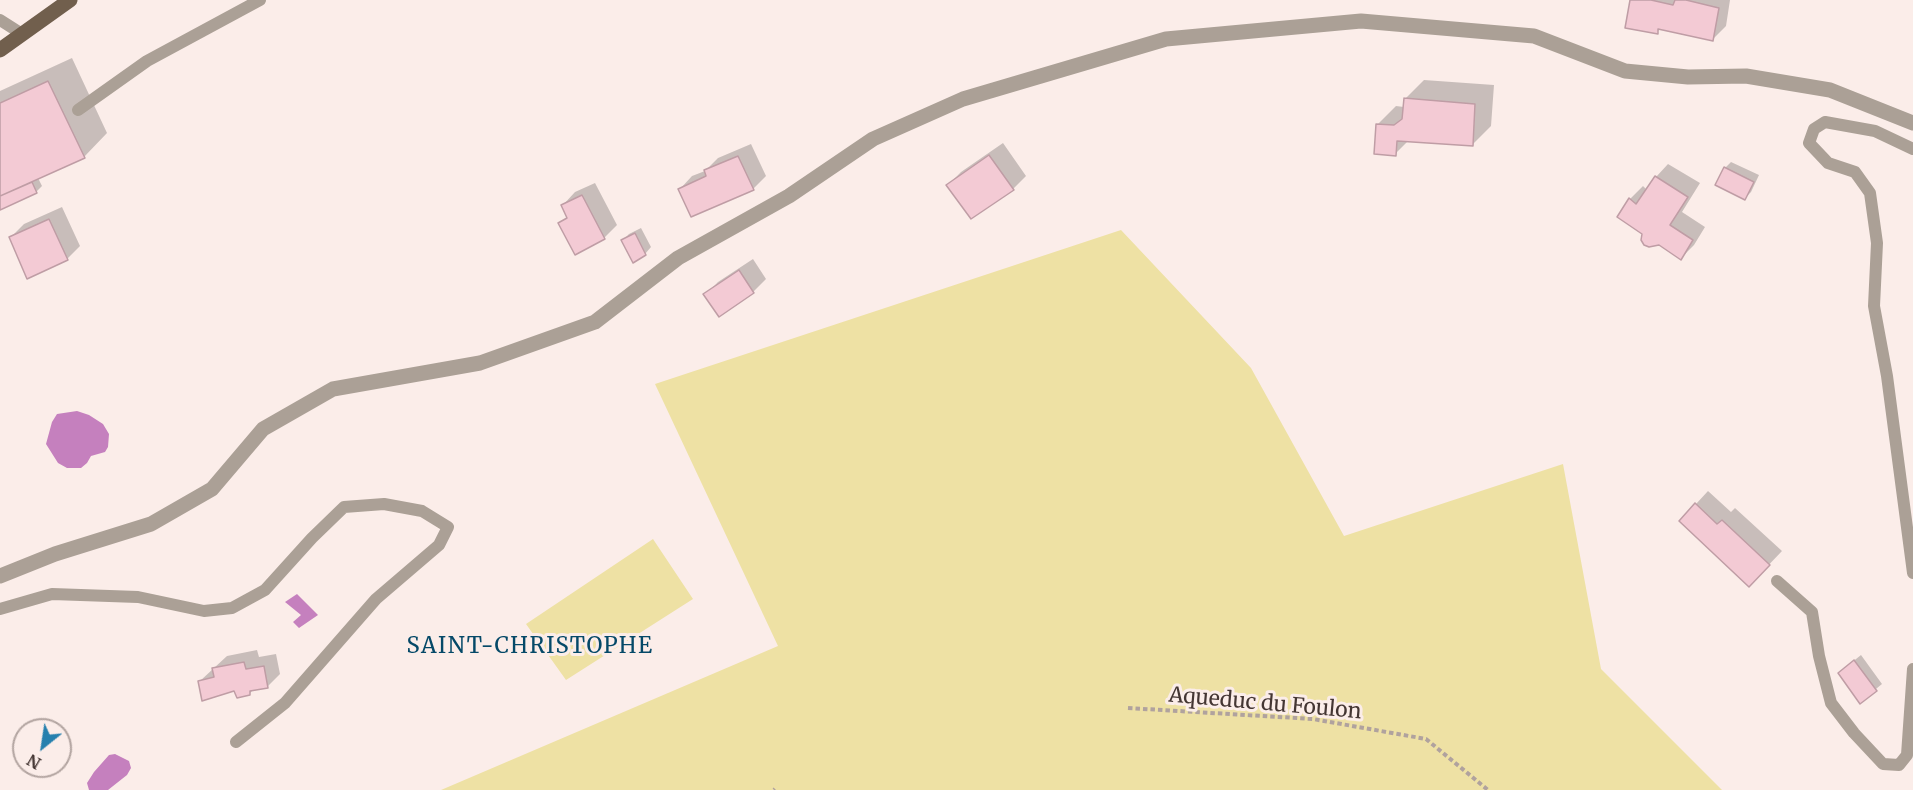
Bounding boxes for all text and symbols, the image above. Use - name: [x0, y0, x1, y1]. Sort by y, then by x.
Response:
- district label: SAINT-CHRISTOPHE: [406, 634, 654, 660]
- street label: Aqueduc du Foulon: [1168, 683, 1362, 725]
- north arrow: [12, 718, 72, 778]
- text: N: [24, 750, 44, 774]

